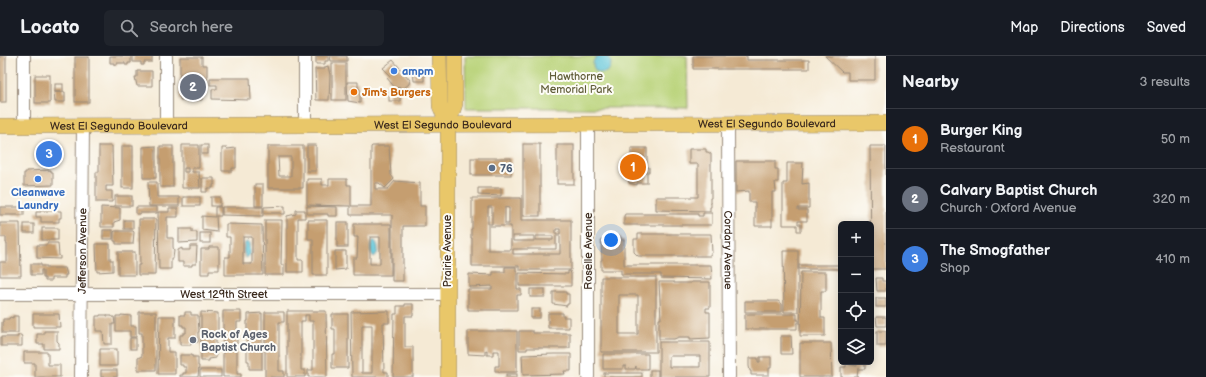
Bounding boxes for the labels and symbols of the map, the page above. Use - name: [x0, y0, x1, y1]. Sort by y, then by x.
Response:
- place label: ampm: [402, 65, 433, 78]
- marker: ampm: [389, 66, 399, 76]
- park label: Hawthorne Memorial Park: [540, 70, 612, 96]
- pin: 2: [180, 72, 206, 102]
- place label: Jim's Burgers: [362, 86, 431, 99]
- marker: Jim's Burgers: [349, 87, 359, 97]
- street label: West El Segundo Boulevard: [698, 117, 836, 130]
- street label: West El Segundo Boulevard: [374, 118, 512, 131]
- street label: West El Segundo Boulevard: [50, 119, 188, 132]
- pin: 3: [36, 139, 62, 169]
- pin: 1: [620, 152, 646, 182]
- place label: 76: [500, 162, 513, 175]
- marker: 76: [487, 163, 497, 173]
- marker: Cleanwave Laundry: [33, 174, 43, 184]
- place label: Cleanwave Laundry: [11, 186, 65, 212]
- street label: Jefferson Avenue: [75, 207, 89, 294]
- street label: Cordary Avenue: [722, 210, 735, 290]
- street label: Roselle Avenue: [582, 212, 595, 290]
- street label: Prairie Avenue: [441, 214, 454, 287]
- your location: [601, 230, 621, 250]
- street label: West 129th Street: [180, 288, 268, 301]
- place label: Rock of Ages Baptist Church: [201, 328, 276, 354]
- marker: Rock of Ages Baptist Church: [188, 335, 198, 345]

